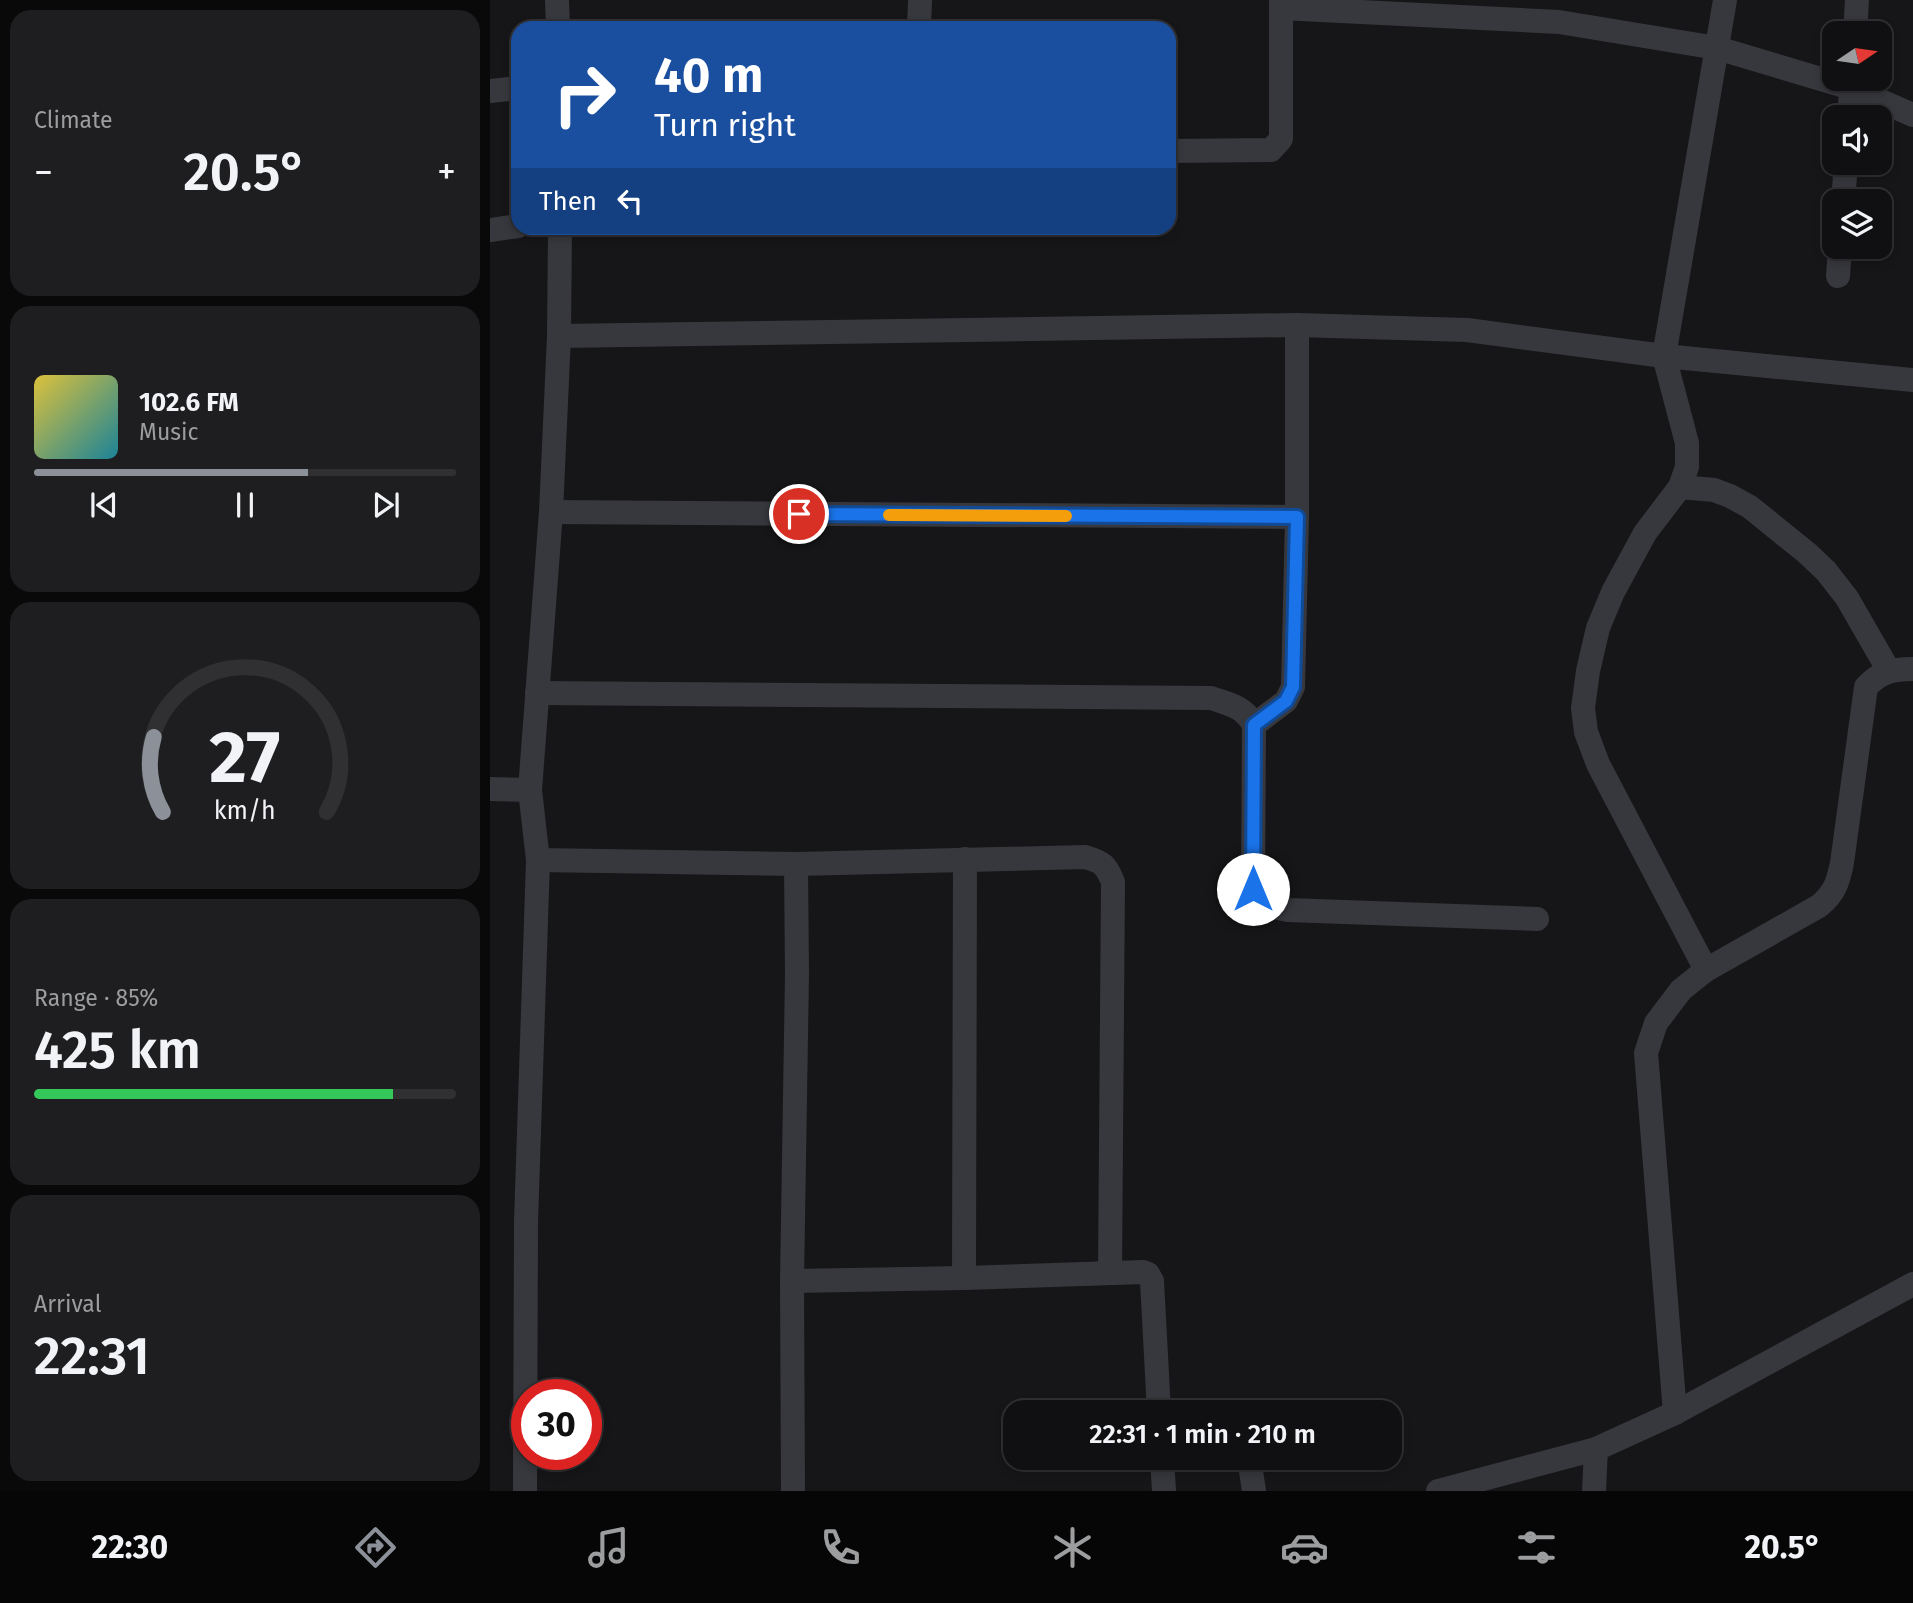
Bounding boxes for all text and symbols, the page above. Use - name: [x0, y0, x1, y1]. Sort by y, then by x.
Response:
- north arrow: [1822, 21, 1892, 91]
- map controls: [1822, 21, 1892, 259]
- text: 40 m: [654, 46, 763, 105]
- icon: right: [539, 49, 630, 140]
- button: sound: [1822, 105, 1892, 175]
- text: Climate: [34, 106, 113, 134]
- text: Turn right: [654, 106, 796, 144]
- text: 20.5°: [183, 141, 307, 204]
- text: −: [34, 149, 53, 195]
- text: +: [437, 149, 456, 195]
- icon: left: [611, 182, 649, 220]
- text: Then: [539, 186, 597, 217]
- button: layers: [1822, 189, 1892, 259]
- text: 102.6 FM: [139, 387, 239, 418]
- text: Music: [139, 418, 199, 446]
- pin: [769, 484, 829, 544]
- icon: previous: [85, 486, 123, 524]
- icon: pause: [226, 486, 264, 524]
- icon: next: [367, 486, 405, 524]
- icon: arrive: [780, 495, 818, 533]
- text: 27: [210, 714, 280, 801]
- text: km/h: [214, 795, 276, 825]
- position arrow: [1216, 852, 1290, 926]
- text: Range · 85%: [34, 984, 158, 1012]
- text: 425 km: [34, 1019, 201, 1082]
- text: Arrival: [34, 1290, 101, 1318]
- text: 22:31: [34, 1325, 150, 1388]
- speed limit sign: 30: [511, 1379, 602, 1470]
- text: 22:31 · 1 min · 210 m: [1089, 1419, 1316, 1450]
- icon: directions: [351, 1523, 400, 1572]
- icon: music: [584, 1523, 633, 1572]
- icon: phone: [816, 1523, 865, 1572]
- icon: climate: [1048, 1523, 1097, 1572]
- icon: car: [1280, 1523, 1329, 1572]
- icon: filters: [1512, 1523, 1561, 1572]
- text: 22:30: [92, 1528, 168, 1566]
- text: 20.5°: [1745, 1528, 1821, 1566]

